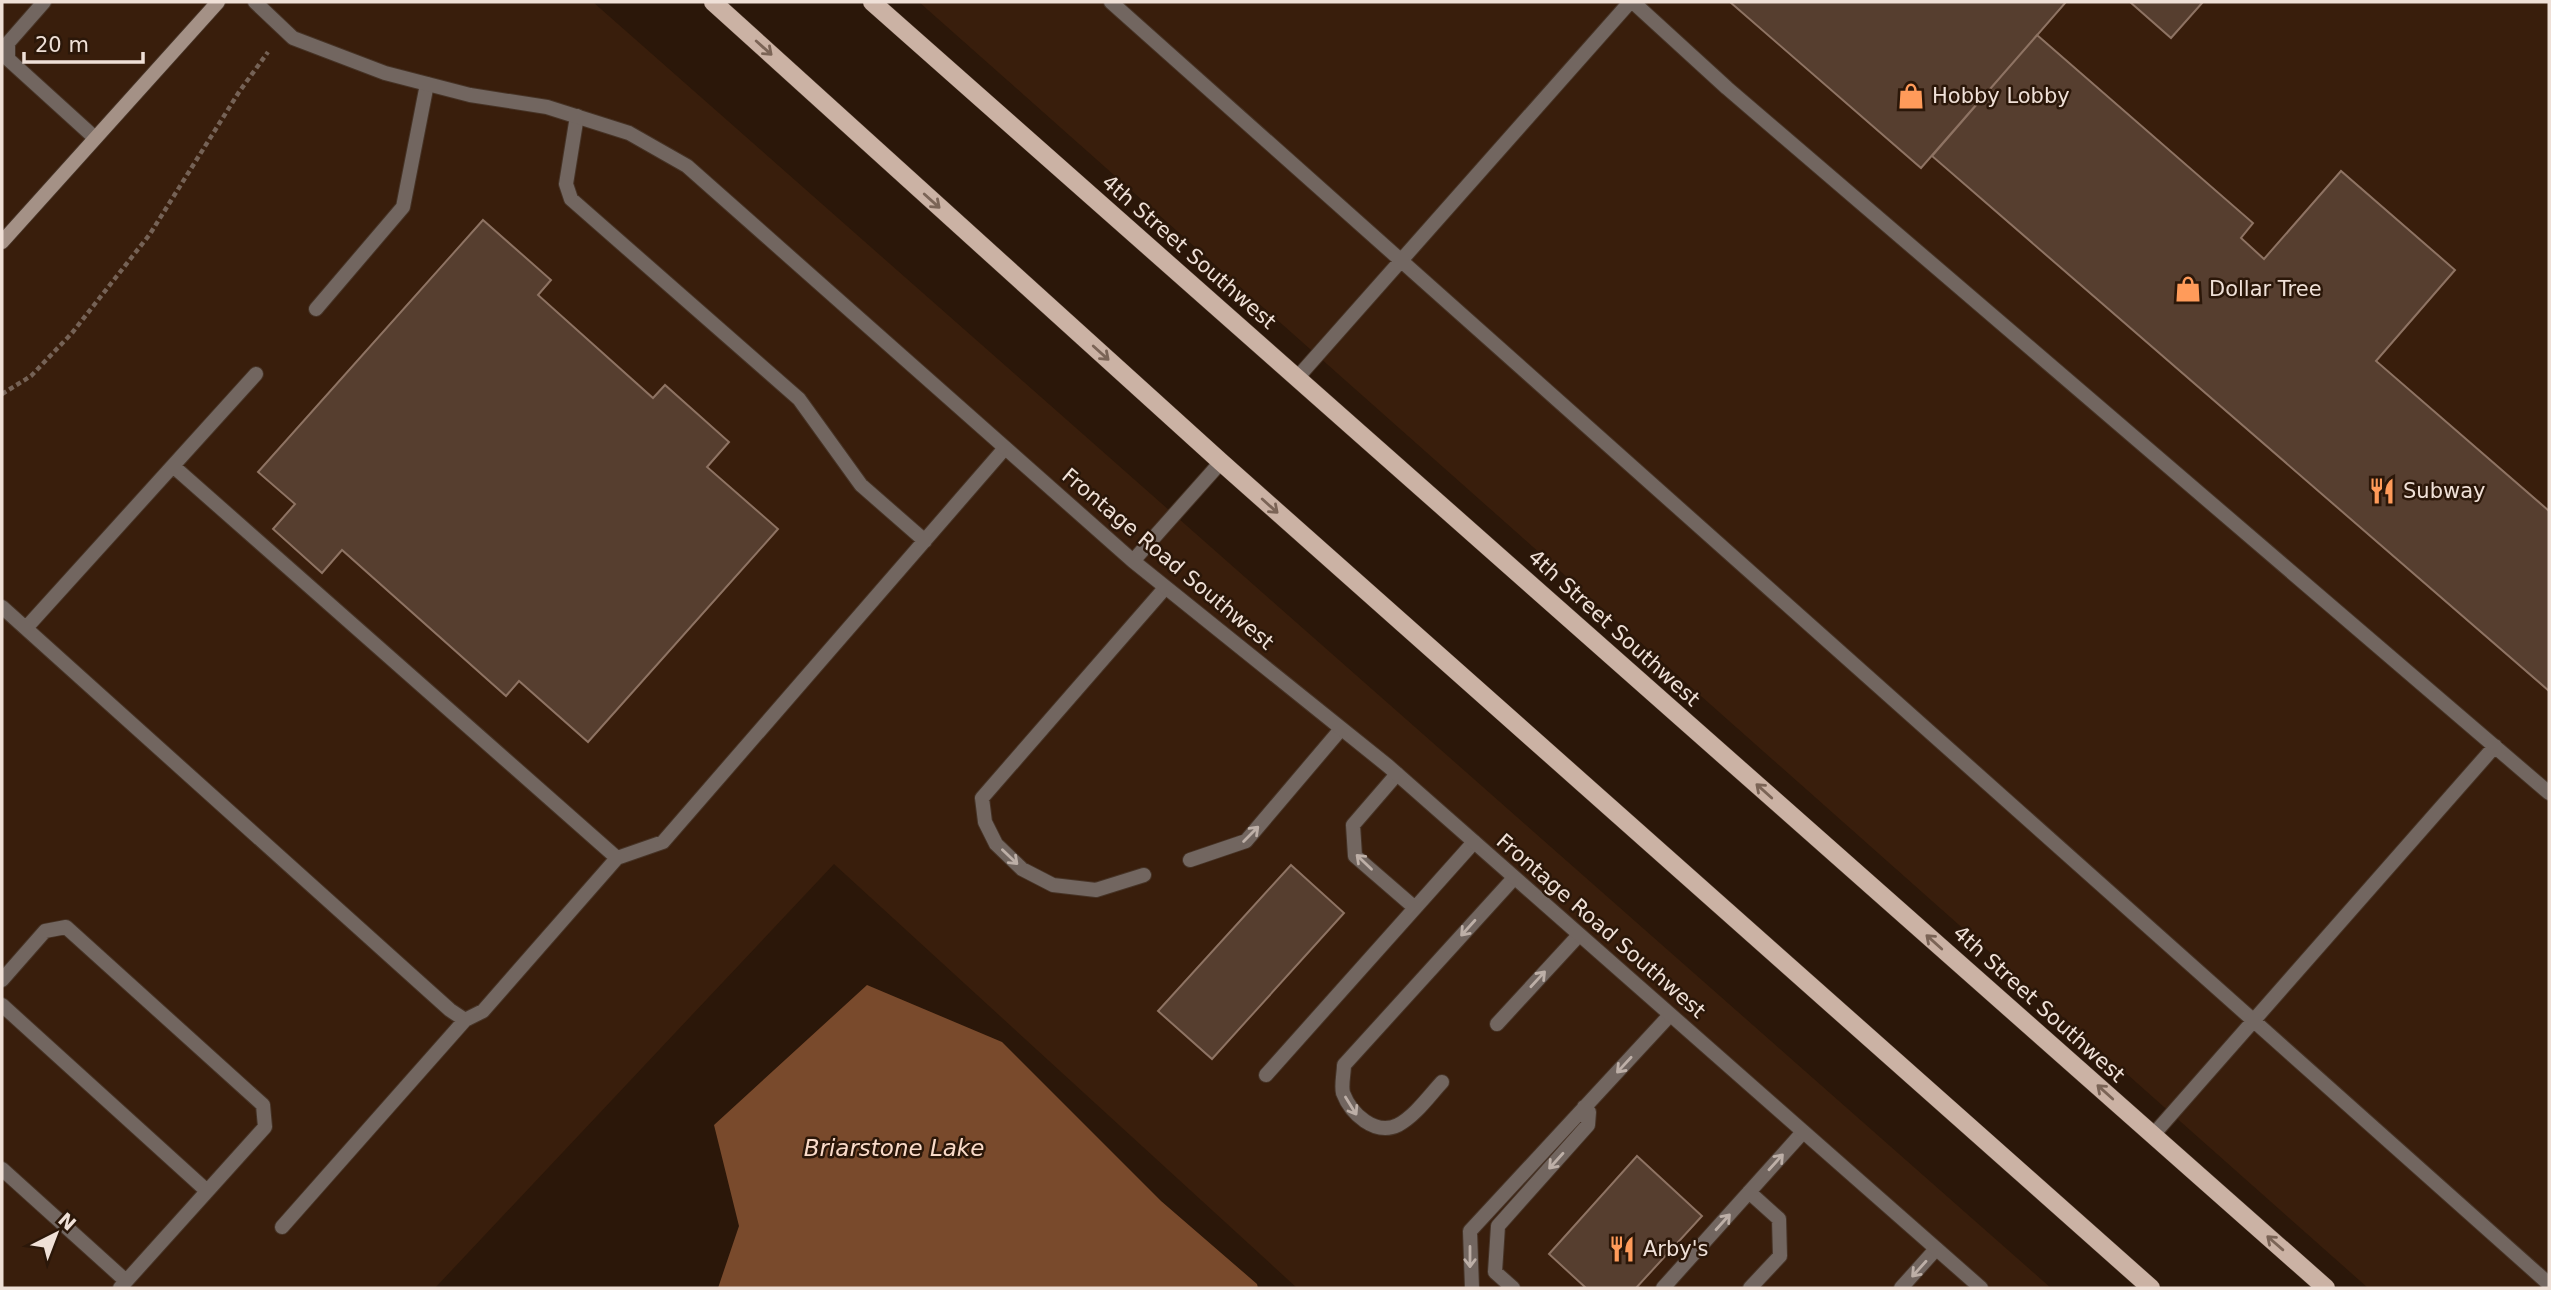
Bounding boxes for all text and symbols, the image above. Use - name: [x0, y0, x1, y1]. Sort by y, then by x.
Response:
- scale bar: [24, 21, 144, 65]
- text: 20 m: [35, 33, 89, 57]
- one-way arrow: [755, 39, 772, 56]
- shop icon: Hobby Lobby: [1896, 81, 1926, 111]
- place label: Hobby Lobby: [1932, 84, 2070, 108]
- street label: 4th Street Southwest: [1097, 170, 1281, 334]
- one-way arrow: [923, 192, 940, 209]
- shop icon: Dollar Tree: [2173, 274, 2203, 304]
- place label: Dollar Tree: [2209, 277, 2322, 301]
- one-way arrow: [1092, 345, 1109, 362]
- street label: Frontage Road Southwest: [1057, 463, 1279, 655]
- restaurant icon: Subway: [2367, 476, 2397, 506]
- place label: Subway: [2403, 479, 2485, 503]
- one-way arrow: [1261, 498, 1279, 514]
- street label: 4th Street Southwest: [1523, 545, 1705, 711]
- one-way arrow: [1755, 783, 1773, 799]
- one-way arrow: [1242, 825, 1259, 842]
- street label: Frontage Road Southwest: [1492, 829, 1710, 1023]
- one-way arrow: [1001, 849, 1018, 866]
- one-way arrow: [1356, 854, 1373, 871]
- one-way arrow: [1460, 919, 1476, 937]
- street label: 4th Street Southwest: [1948, 921, 2130, 1087]
- one-way arrow: [1926, 933, 1943, 950]
- one-way arrow: [1530, 970, 1546, 988]
- one-way arrow: [1615, 1056, 1632, 1073]
- one-way arrow: [2096, 1084, 2114, 1100]
- one-way arrow: [1344, 1095, 1358, 1115]
- water label: Briarstone Lake: [804, 1135, 984, 1161]
- one-way arrow: [1547, 1152, 1564, 1169]
- one-way arrow: [1768, 1154, 1785, 1171]
- north arrow: [21, 1199, 91, 1269]
- text: N: [54, 1208, 81, 1235]
- one-way arrow: [1714, 1214, 1731, 1231]
- restaurant icon: Arby's: [1607, 1234, 1637, 1264]
- one-way arrow: [2266, 1235, 2284, 1251]
- place label: Arby's: [1643, 1237, 1708, 1261]
- one-way arrow: [1463, 1245, 1477, 1268]
- one-way arrow: [1911, 1260, 1927, 1278]

